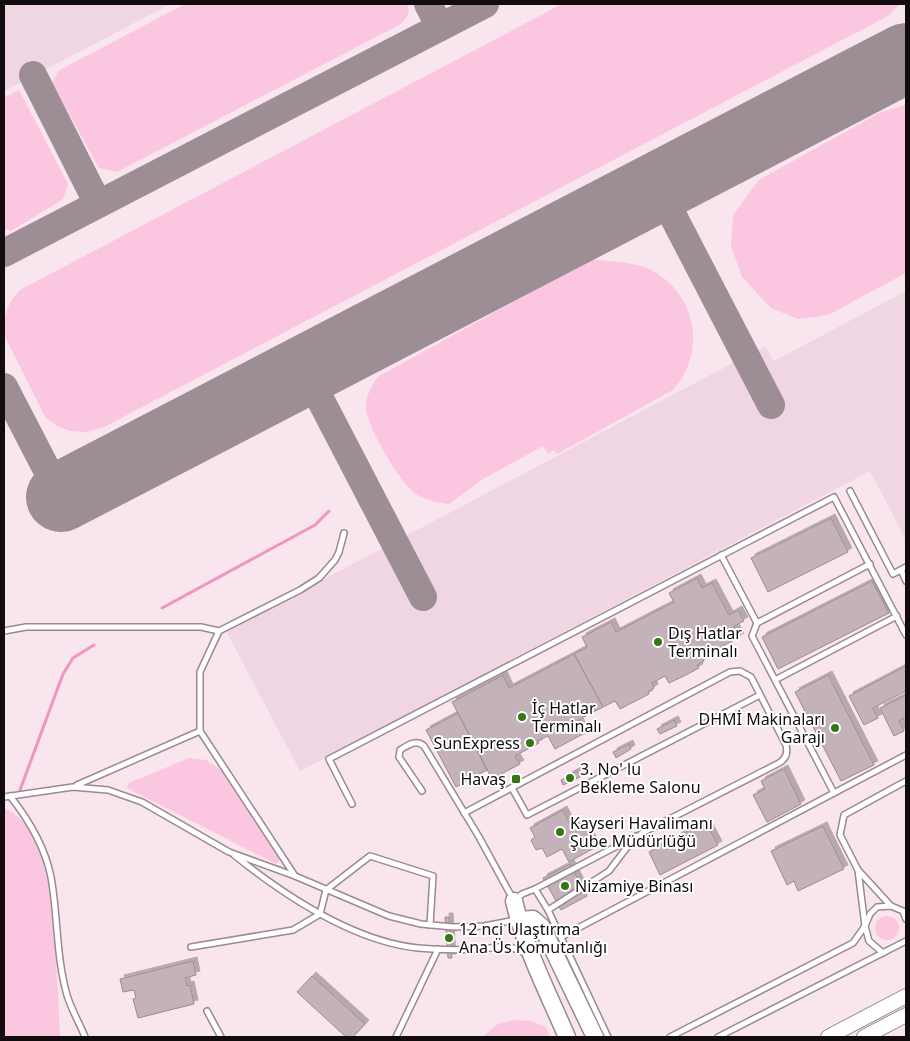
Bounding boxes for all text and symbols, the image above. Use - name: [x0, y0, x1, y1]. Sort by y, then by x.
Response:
- place label: Dış Hatlar Terminalı: [668, 622, 742, 662]
- marker: Dış Hatlar Terminalı: [652, 636, 664, 648]
- place label: İç Hatlar Terminalı: [532, 697, 602, 737]
- place label: DHMİ Makinaları Garajı: [699, 708, 825, 748]
- marker: İç Hatlar Terminalı: [516, 711, 528, 723]
- marker: DHMİ Makinaları Garajı: [829, 722, 841, 734]
- place label: SunExpress: [434, 732, 520, 754]
- marker: SunExpress: [524, 737, 536, 749]
- place label: 3. No' lu Bekleme Salonu: [580, 758, 701, 798]
- place label: Havaş: [460, 768, 506, 790]
- marker: 3. No' lu Bekleme Salonu: [564, 772, 576, 784]
- marker: Havaş: [510, 773, 522, 785]
- place label: Kayseri Havalimanı Şube Müdürlüğü: [570, 812, 713, 852]
- marker: Kayseri Havalimanı Şube Müdürlüğü: [554, 826, 566, 838]
- place label: Nizamiye Binası: [575, 875, 693, 897]
- marker: Nizamiye Binası: [559, 880, 571, 892]
- place label: 12 nci Ulaştırma Ana Üs Komutanlığı: [459, 918, 607, 958]
- marker: 12 nci Ulaştırma Ana Üs Komutanlığı: [443, 932, 455, 944]

